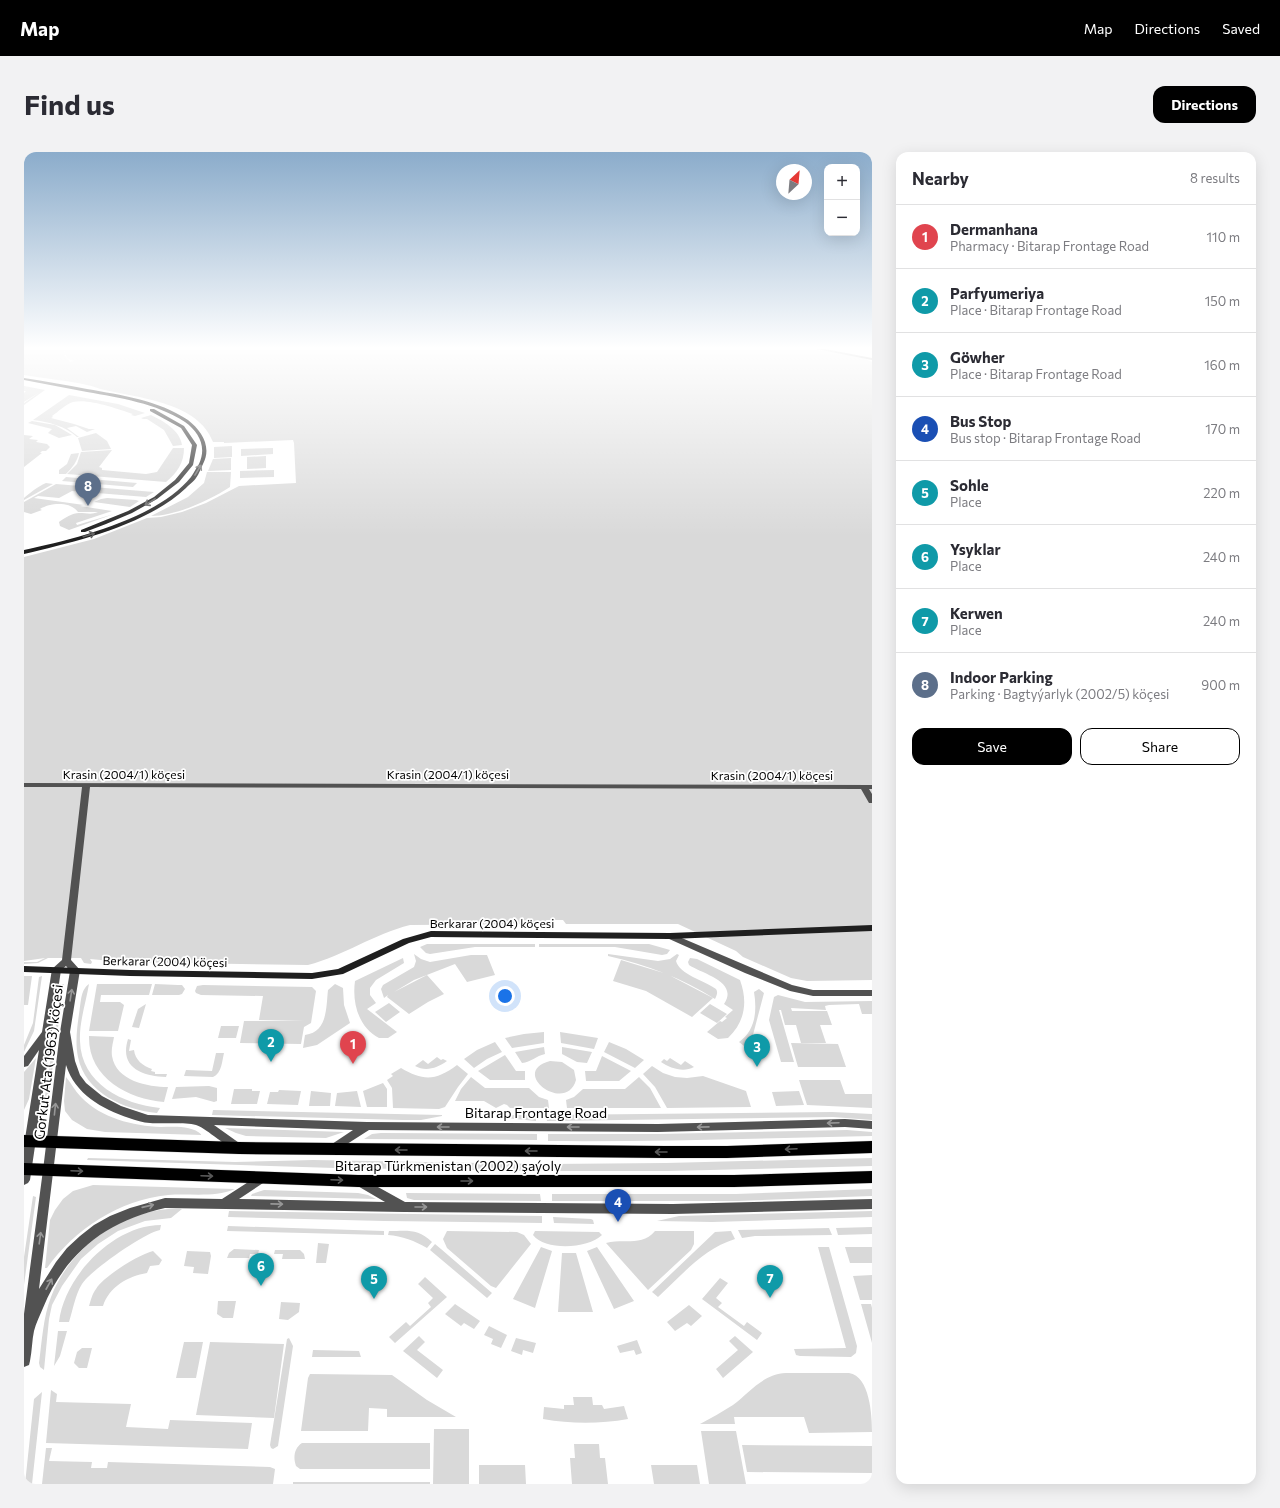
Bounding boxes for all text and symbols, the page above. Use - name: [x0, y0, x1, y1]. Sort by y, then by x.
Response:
- text: Map: [20, 17, 59, 40]
- text: Map: [1084, 20, 1113, 37]
- text: Directions: [1135, 20, 1200, 37]
- text: Saved: [1222, 20, 1260, 37]
- button: Directions: [1153, 86, 1256, 123]
- text: Find us: [24, 87, 115, 121]
- north arrow: [776, 164, 812, 200]
- map controls: [824, 164, 860, 236]
- button: +: [824, 164, 860, 200]
- text: Nearby: [912, 168, 969, 189]
- text: 8 results: [1190, 170, 1240, 186]
- button: −: [824, 200, 860, 236]
- text: Dermanhana: [950, 220, 1038, 238]
- text: 1: [922, 229, 928, 245]
- text: 110 m: [1207, 229, 1240, 245]
- text: Pharmacy · Bitarap Frontage Road: [950, 238, 1149, 254]
- text: Parfyumeriya: [950, 284, 1044, 302]
- text: 2: [921, 293, 929, 309]
- text: 150 m: [1205, 293, 1240, 309]
- text: Place · Bitarap Frontage Road: [950, 302, 1122, 318]
- text: Göwher: [950, 348, 1005, 366]
- text: 3: [921, 357, 929, 373]
- text: 160 m: [1204, 357, 1240, 373]
- text: Place · Bitarap Frontage Road: [950, 366, 1122, 382]
- text: Bus Stop: [950, 412, 1011, 430]
- text: 4: [921, 421, 929, 437]
- text: 170 m: [1205, 421, 1240, 437]
- text: Bus stop · Bitarap Frontage Road: [950, 430, 1141, 446]
- one-way arrow: [195, 464, 203, 476]
- pin: 8: [75, 473, 101, 506]
- text: Sohle: [950, 476, 989, 494]
- text: 5: [921, 485, 929, 501]
- text: 220 m: [1203, 485, 1240, 501]
- text: Place: [950, 494, 982, 510]
- one-way arrow: [144, 498, 156, 506]
- one-way arrow: [82, 531, 95, 538]
- text: Ysyklar: [950, 540, 1001, 558]
- text: 6: [921, 549, 929, 565]
- text: 240 m: [1203, 549, 1240, 565]
- text: Place: [950, 558, 982, 574]
- text: Kerwen: [950, 604, 1003, 622]
- text: 7: [921, 613, 929, 629]
- text: 240 m: [1203, 613, 1240, 629]
- text: Place: [950, 622, 982, 638]
- text: Indoor Parking: [950, 668, 1053, 686]
- text: 8: [921, 677, 929, 693]
- text: 900 m: [1201, 677, 1240, 693]
- text: Parking · Bagtyýarlyk (2002/5) köçesi: [950, 686, 1169, 702]
- button: Save: [912, 728, 1072, 765]
- button: Share: [1080, 728, 1240, 765]
- street label: Krasin (2004/1) köçesi: [63, 767, 185, 781]
- street label: Krasin (2004/1) köçesi: [387, 767, 509, 781]
- street label: Krasin (2004/1) köçesi: [711, 768, 833, 782]
- street label: Berkarar (2004) köçesi: [430, 916, 554, 930]
- street label: Berkarar (2004) köçesi: [103, 953, 227, 969]
- street label: Gorkut Ata (1963) köçesi: [30, 983, 66, 1141]
- your location: [495, 986, 515, 1006]
- one-way arrow: [67, 989, 75, 1002]
- pin: 2: [258, 1029, 284, 1062]
- pin: 1: [340, 1031, 366, 1064]
- pin: 3: [744, 1034, 770, 1067]
- one-way arrow: [52, 1103, 59, 1116]
- street label: Bitarap Frontage Road: [465, 1104, 607, 1121]
- one-way arrow: [827, 1120, 840, 1127]
- one-way arrow: [437, 1123, 450, 1130]
- one-way arrow: [567, 1123, 580, 1131]
- one-way arrow: [697, 1123, 710, 1131]
- one-way arrow: [785, 1145, 798, 1153]
- one-way arrow: [395, 1146, 408, 1154]
- one-way arrow: [525, 1147, 538, 1155]
- one-way arrow: [655, 1148, 668, 1156]
- street label: Bitarap Türkmenistan (2002) şaýoly: [335, 1157, 561, 1174]
- one-way arrow: [70, 1167, 83, 1175]
- one-way arrow: [200, 1172, 213, 1179]
- one-way arrow: [330, 1176, 343, 1184]
- one-way arrow: [460, 1177, 473, 1185]
- pin: 4: [605, 1189, 631, 1222]
- one-way arrow: [270, 1201, 283, 1208]
- one-way arrow: [141, 1202, 154, 1210]
- one-way arrow: [414, 1203, 427, 1211]
- one-way arrow: [36, 1232, 44, 1245]
- pin: 6: [248, 1253, 274, 1286]
- pin: 7: [757, 1265, 783, 1298]
- pin: 5: [361, 1266, 387, 1299]
- one-way arrow: [45, 1278, 53, 1290]

